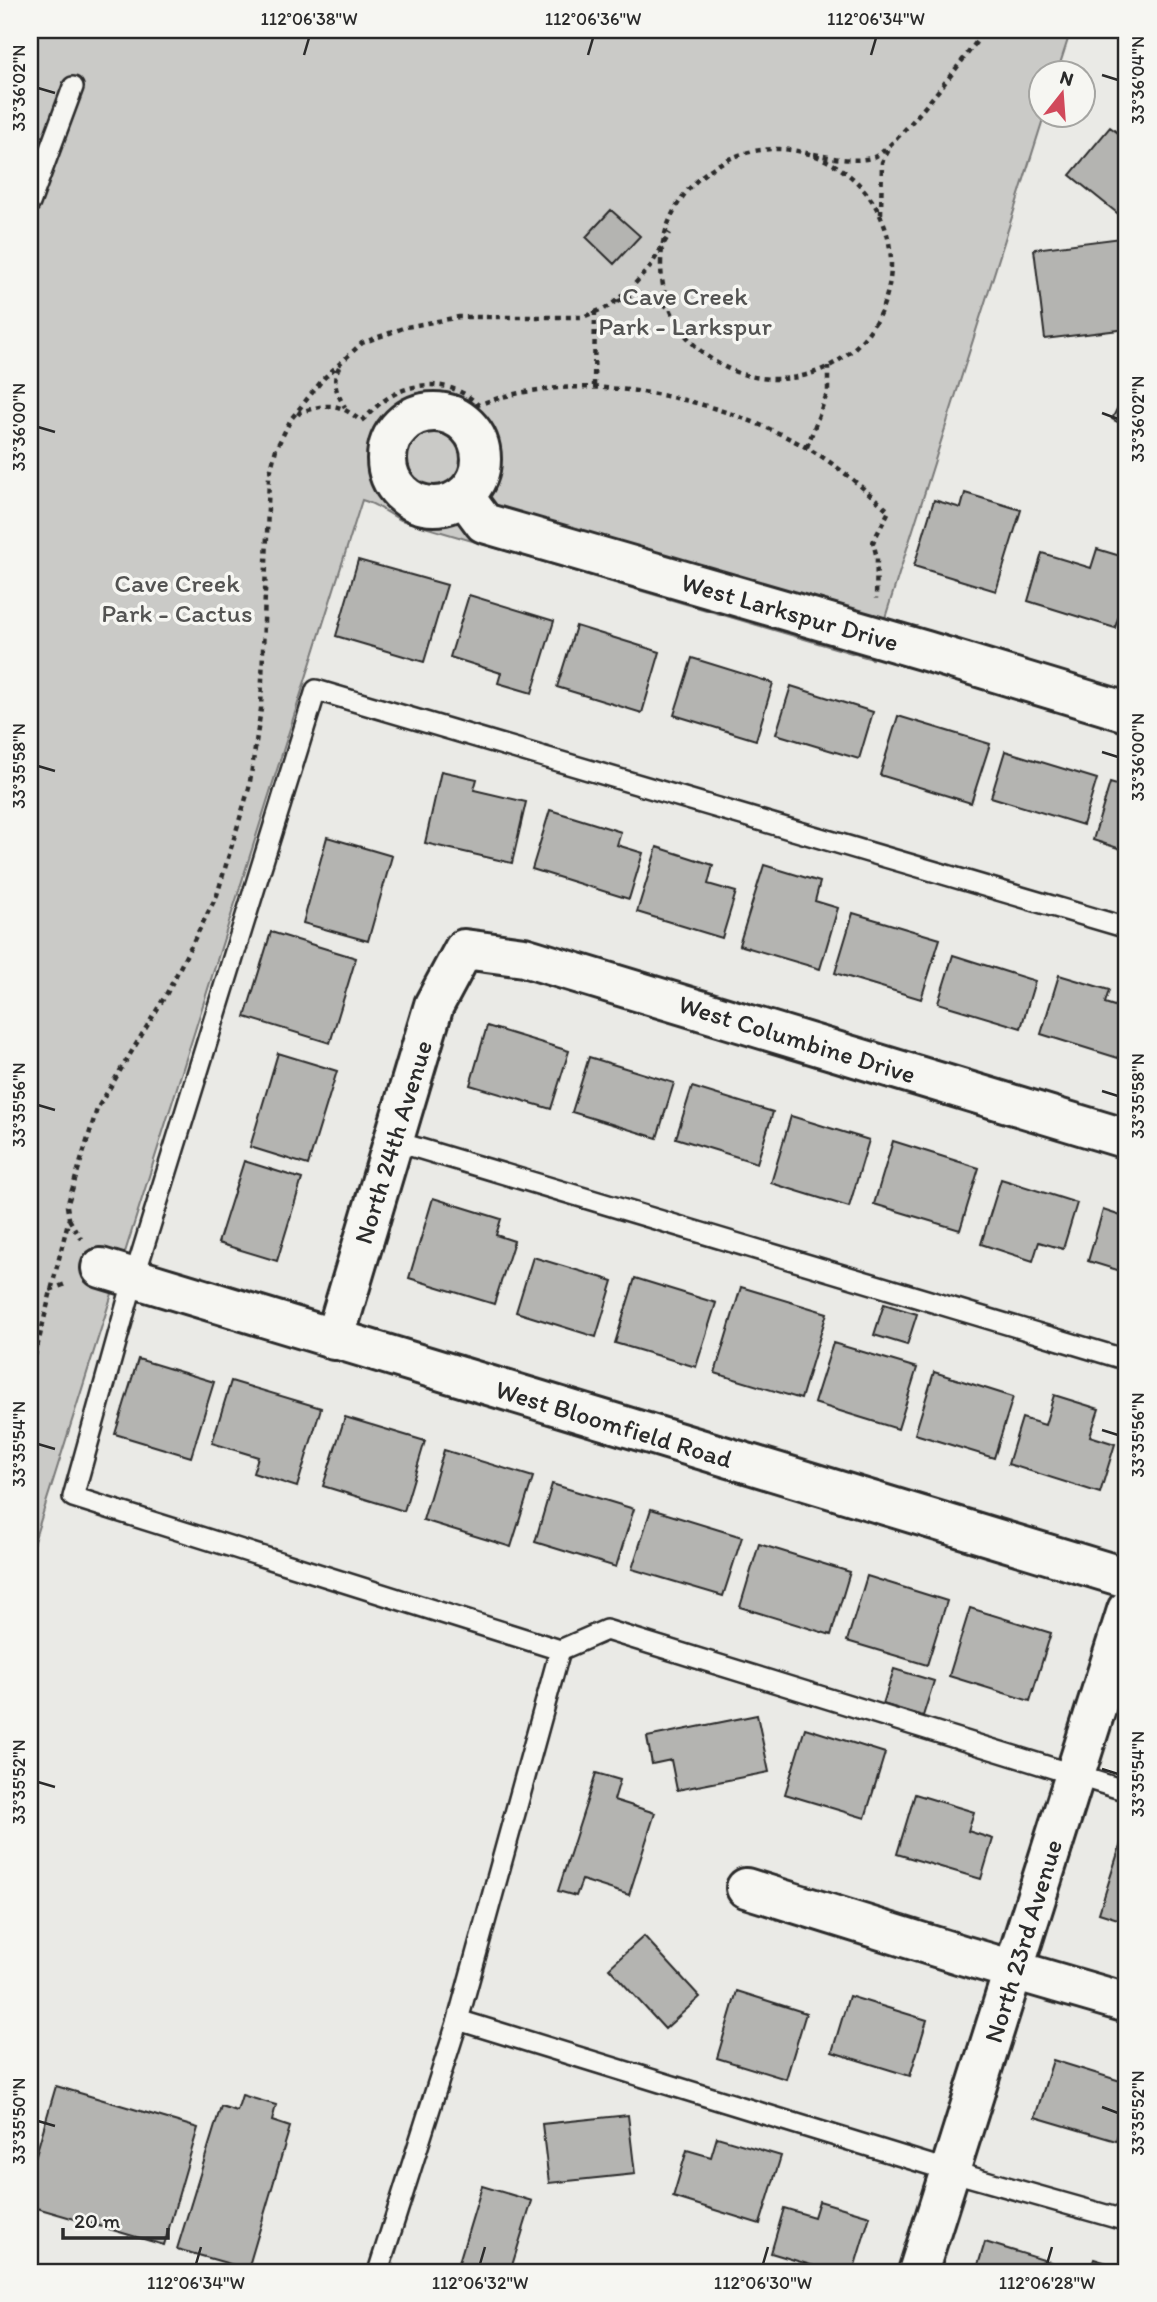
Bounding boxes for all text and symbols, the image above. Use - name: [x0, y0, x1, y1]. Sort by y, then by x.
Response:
- text: 112°06'38"W: [260, 8, 358, 30]
- text: 112°06'36"W: [545, 8, 641, 30]
- text: 112°06'34"W: [827, 8, 925, 30]
- text: 33°36'04"N: [1127, 36, 1149, 124]
- text: 33°36'02"N: [8, 45, 30, 131]
- north arrow: [1028, 60, 1098, 130]
- text: N: [1057, 65, 1076, 91]
- park label: Cave Creek Park - Larkspur: [598, 280, 772, 342]
- text: 33°36'02"N: [1127, 376, 1149, 462]
- text: 33°36'00"N: [8, 383, 30, 471]
- street label: West Larkspur Drive: [678, 566, 902, 658]
- park label: Cave Creek Park - Cactus: [101, 567, 253, 629]
- text: 33°36'00"N: [1127, 713, 1149, 801]
- text: 33°35'58"N: [8, 723, 30, 809]
- street label: West Columbine Drive: [675, 988, 919, 1090]
- street label: North 24th Avenue: [347, 1036, 439, 1248]
- text: 33°35'58"N: [1127, 1053, 1149, 1139]
- text: 33°35'56"N: [8, 1062, 30, 1148]
- street label: West Bloomfield Road: [492, 1373, 737, 1475]
- text: 33°35'56"N: [1127, 1392, 1149, 1478]
- text: 33°35'54"N: [8, 1401, 30, 1487]
- text: 33°35'54"N: [1127, 1731, 1149, 1817]
- text: 33°35'52"N: [8, 1739, 30, 1825]
- street label: North 23rd Avenue: [977, 1835, 1069, 2047]
- text: 33°35'52"N: [1127, 2070, 1149, 2156]
- text: 33°35'50"N: [8, 2078, 30, 2164]
- scale bar: [63, 2197, 168, 2241]
- text: 20 m: [74, 2208, 121, 2233]
- text: 112°06'34"W: [147, 2272, 245, 2294]
- text: 112°06'32"W: [432, 2272, 528, 2294]
- text: 112°06'30"W: [714, 2272, 812, 2294]
- text: 112°06'28"W: [999, 2272, 1095, 2294]

